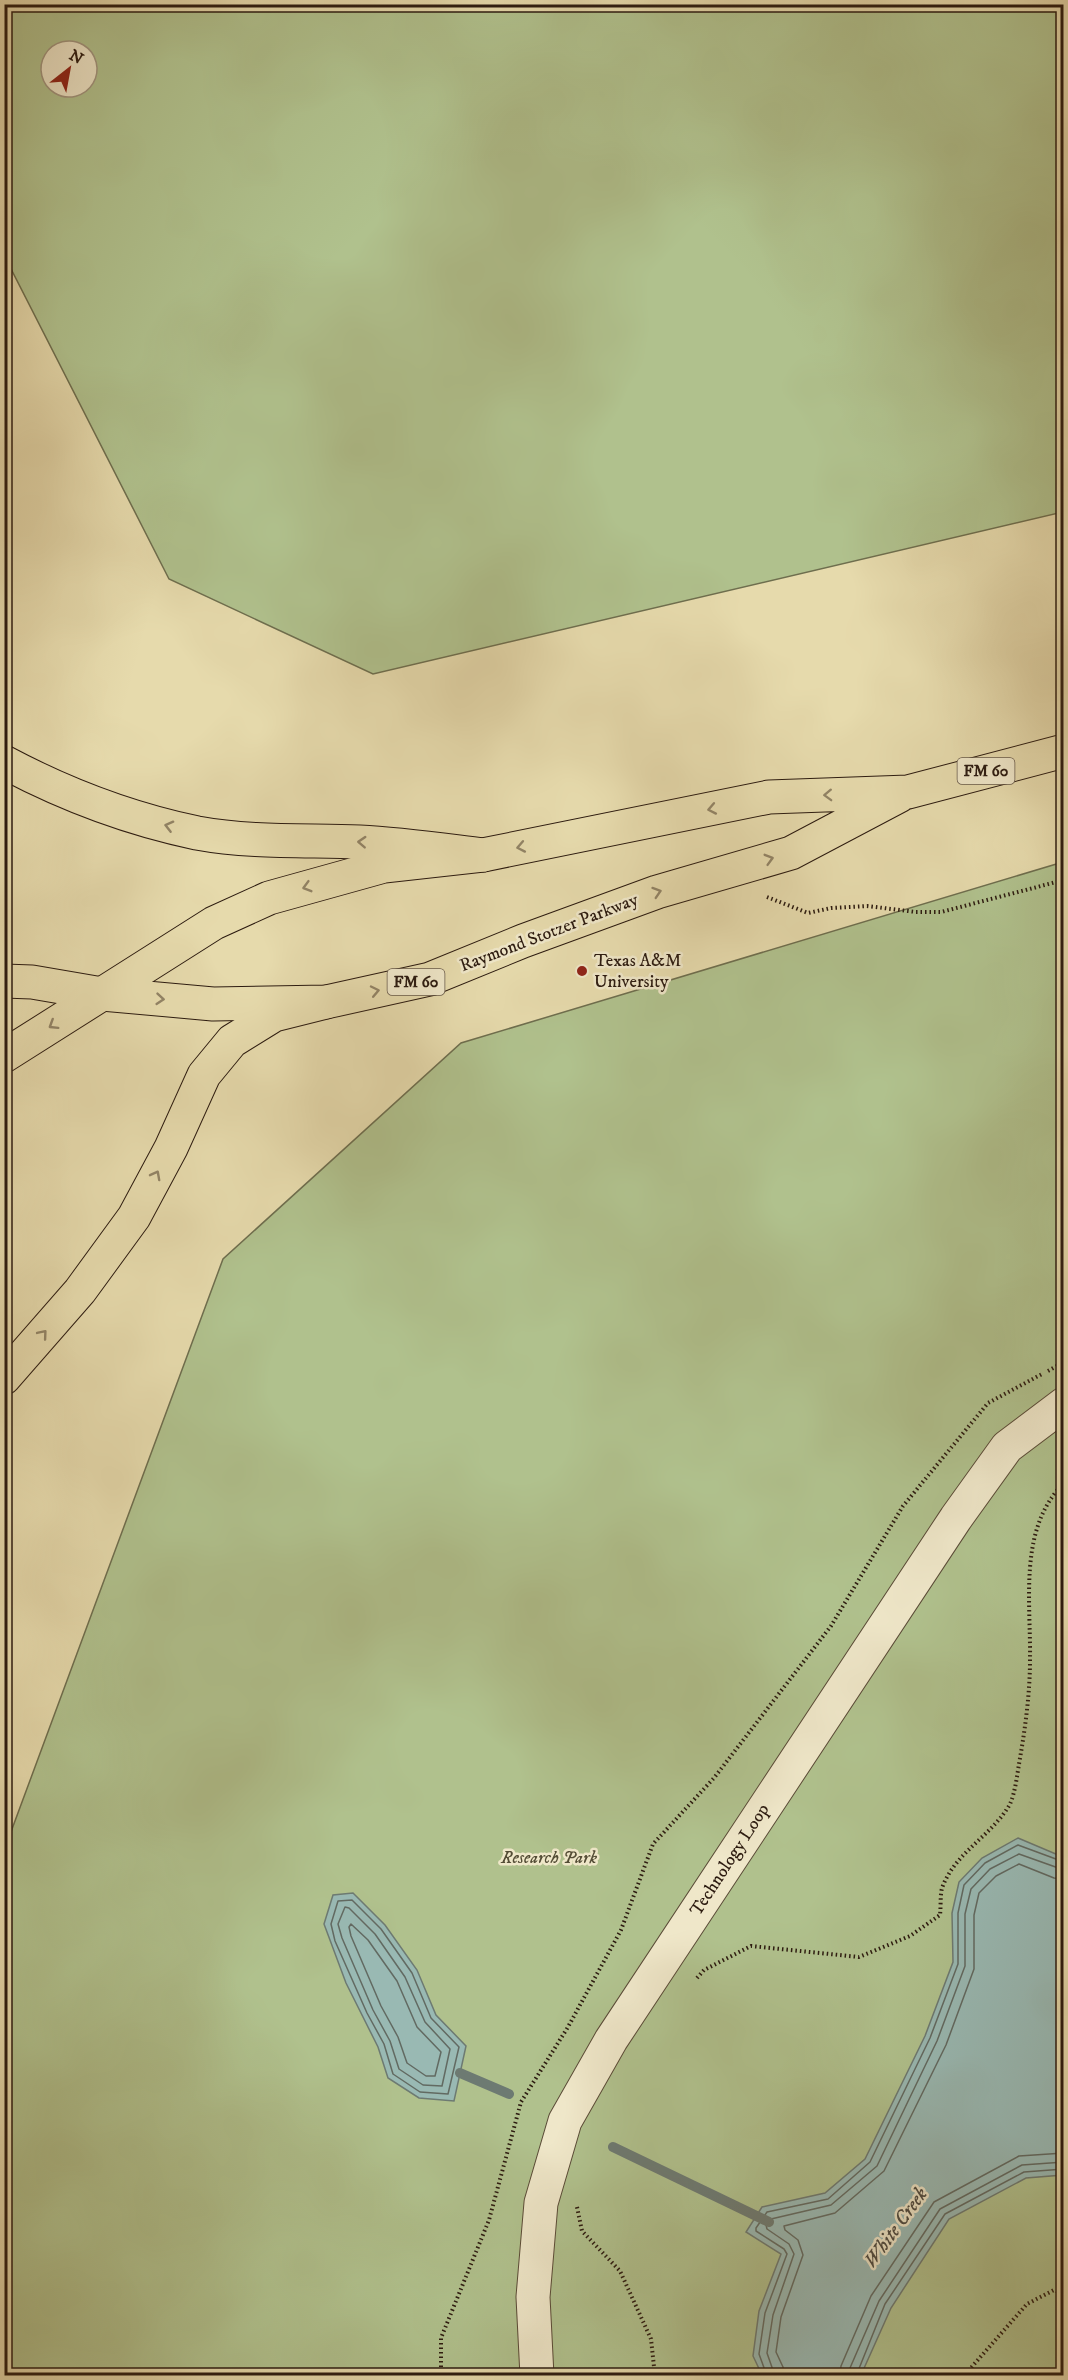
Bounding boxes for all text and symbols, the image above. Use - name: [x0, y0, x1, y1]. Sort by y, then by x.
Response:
- north arrow: [39, 39, 99, 99]
- text: N: [65, 45, 87, 69]
- road number: FM 60: [958, 758, 1014, 784]
- one-way arrow: [824, 789, 833, 801]
- one-way arrow: [707, 802, 717, 815]
- one-way arrow: [164, 820, 174, 833]
- one-way arrow: [358, 836, 367, 849]
- one-way arrow: [516, 840, 526, 853]
- one-way arrow: [763, 854, 774, 866]
- one-way arrow: [302, 880, 312, 893]
- one-way arrow: [652, 887, 662, 899]
- street label: Raymond Stotzer Parkway: [457, 889, 642, 977]
- place label: Texas A&M University: [594, 950, 681, 993]
- marker: Texas A&M University: [575, 964, 589, 978]
- road number: FM 60: [388, 969, 444, 995]
- one-way arrow: [370, 985, 380, 998]
- one-way arrow: [156, 992, 165, 1005]
- one-way arrow: [49, 1018, 60, 1029]
- one-way arrow: [149, 1171, 160, 1182]
- one-way arrow: [36, 1330, 47, 1341]
- street label: Technology Loop: [686, 1800, 774, 1920]
- park label: Research Park: [500, 1847, 597, 1869]
- water label: White Creek: [858, 2182, 934, 2273]

